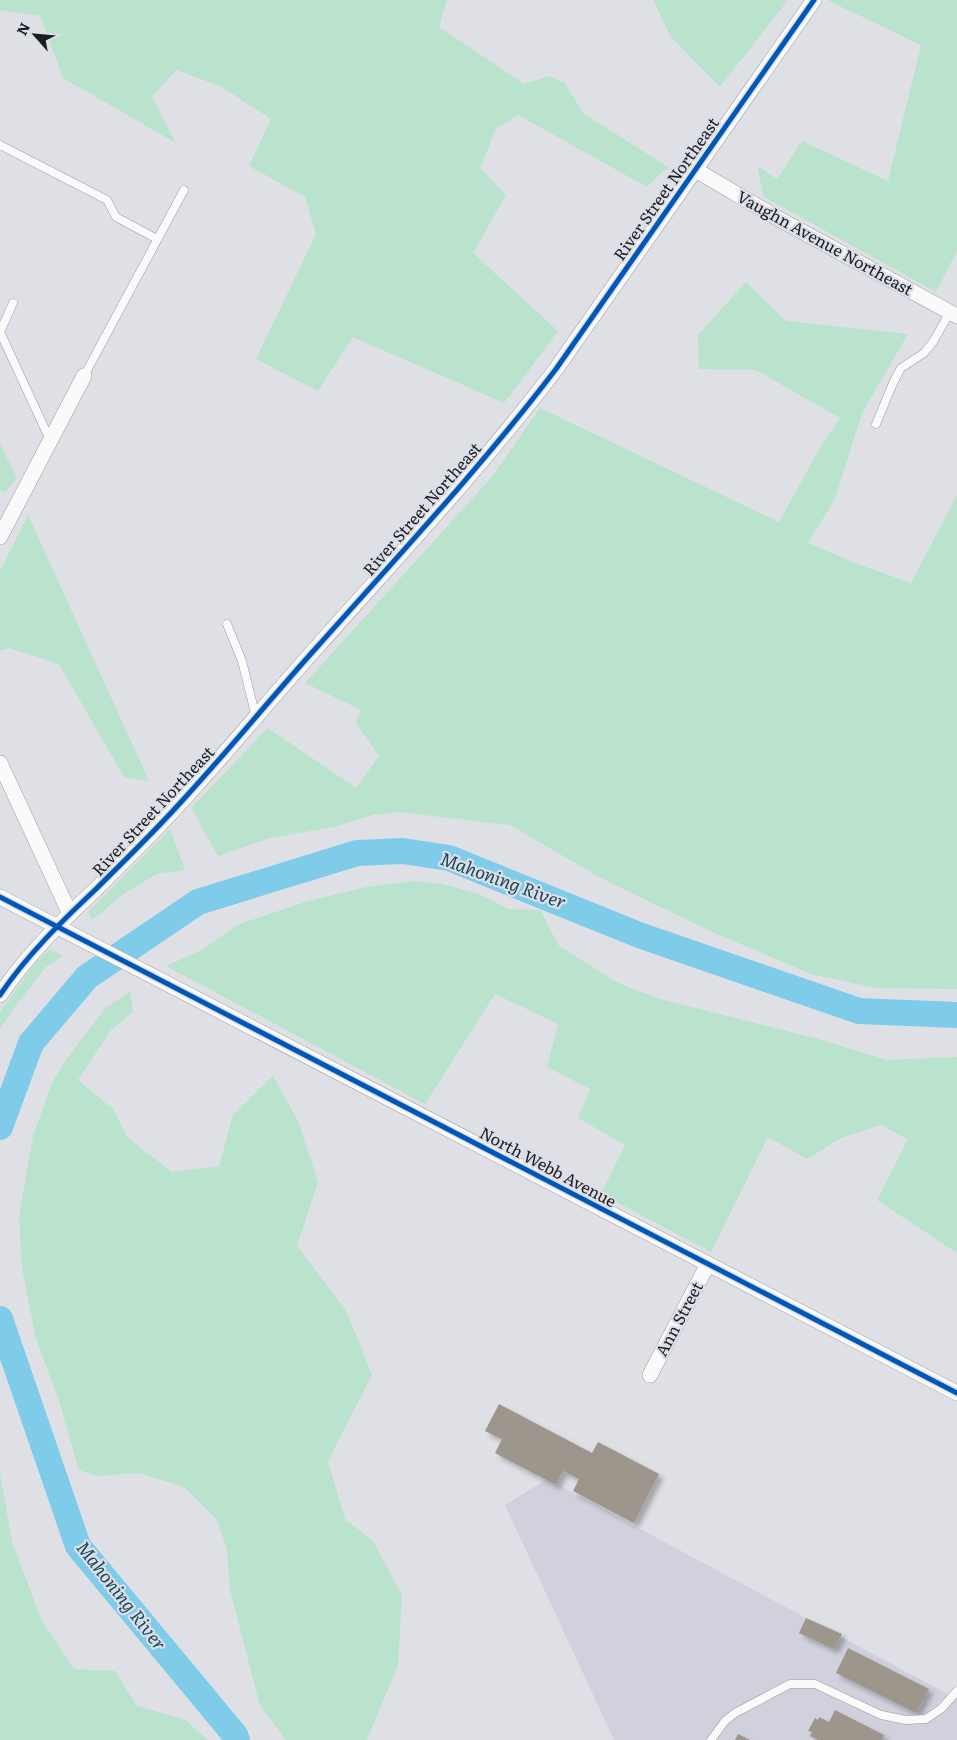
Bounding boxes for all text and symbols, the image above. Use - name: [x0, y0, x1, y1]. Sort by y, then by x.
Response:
- north arrow: [10, 10, 60, 60]
- text: N: [11, 19, 34, 38]
- street label: River Street Northeast: [607, 111, 724, 265]
- street label: Vaughn Avenue Northeast: [733, 184, 918, 301]
- street label: River Street Northeast: [356, 436, 486, 580]
- street label: River Street Northeast: [86, 740, 219, 881]
- water label: Mahoning River: [437, 844, 570, 915]
- street label: North Webb Avenue: [476, 1120, 621, 1212]
- street label: Ann Street: [648, 1276, 708, 1360]
- water label: Mahoning River: [71, 1535, 173, 1655]

